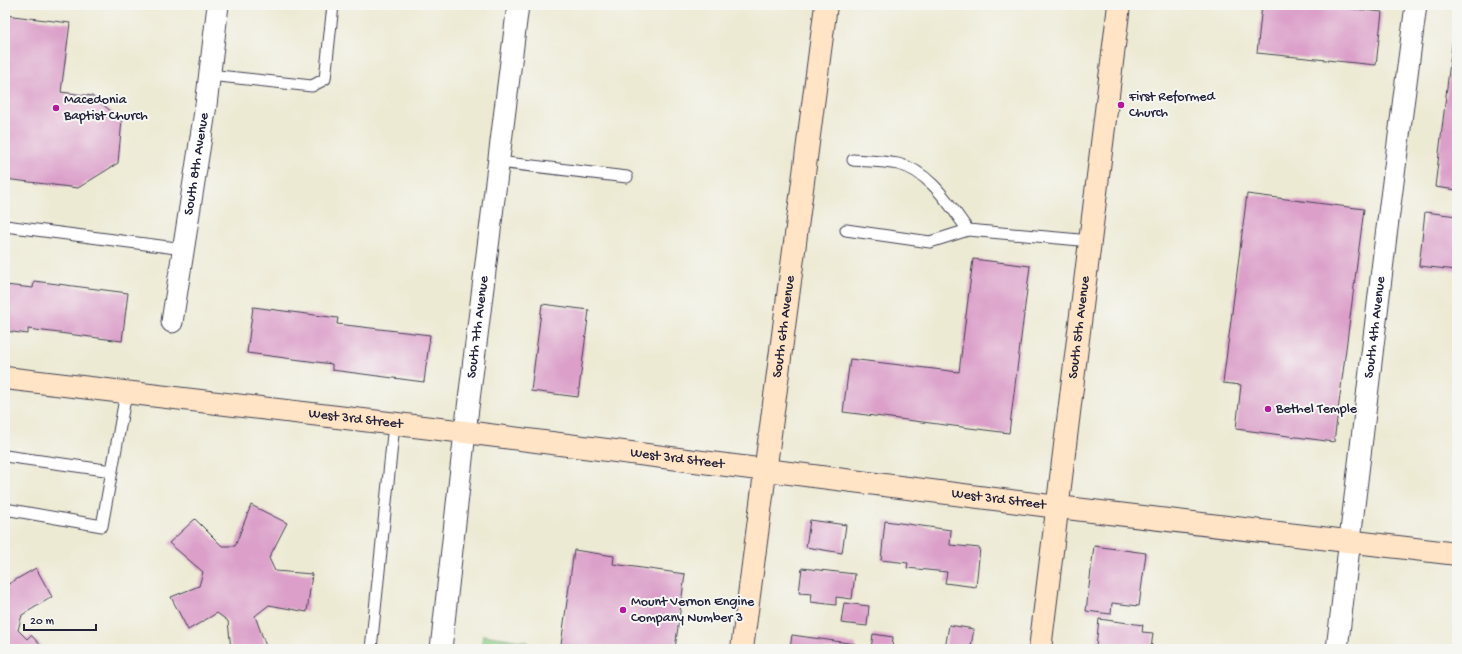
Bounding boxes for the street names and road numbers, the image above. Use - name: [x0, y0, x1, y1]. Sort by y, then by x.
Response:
- street label: South 8th Avenue: [180, 111, 213, 216]
- street label: South 7th Avenue: [463, 274, 493, 379]
- street label: South 6th Avenue: [769, 274, 799, 379]
- street label: South 5th Avenue: [1065, 274, 1094, 380]
- street label: South 4th Avenue: [1361, 275, 1390, 379]
- street label: West 3rd Street: [308, 405, 405, 433]
- street label: West 3rd Street: [629, 444, 726, 473]
- street label: West 3rd Street: [951, 485, 1048, 514]

